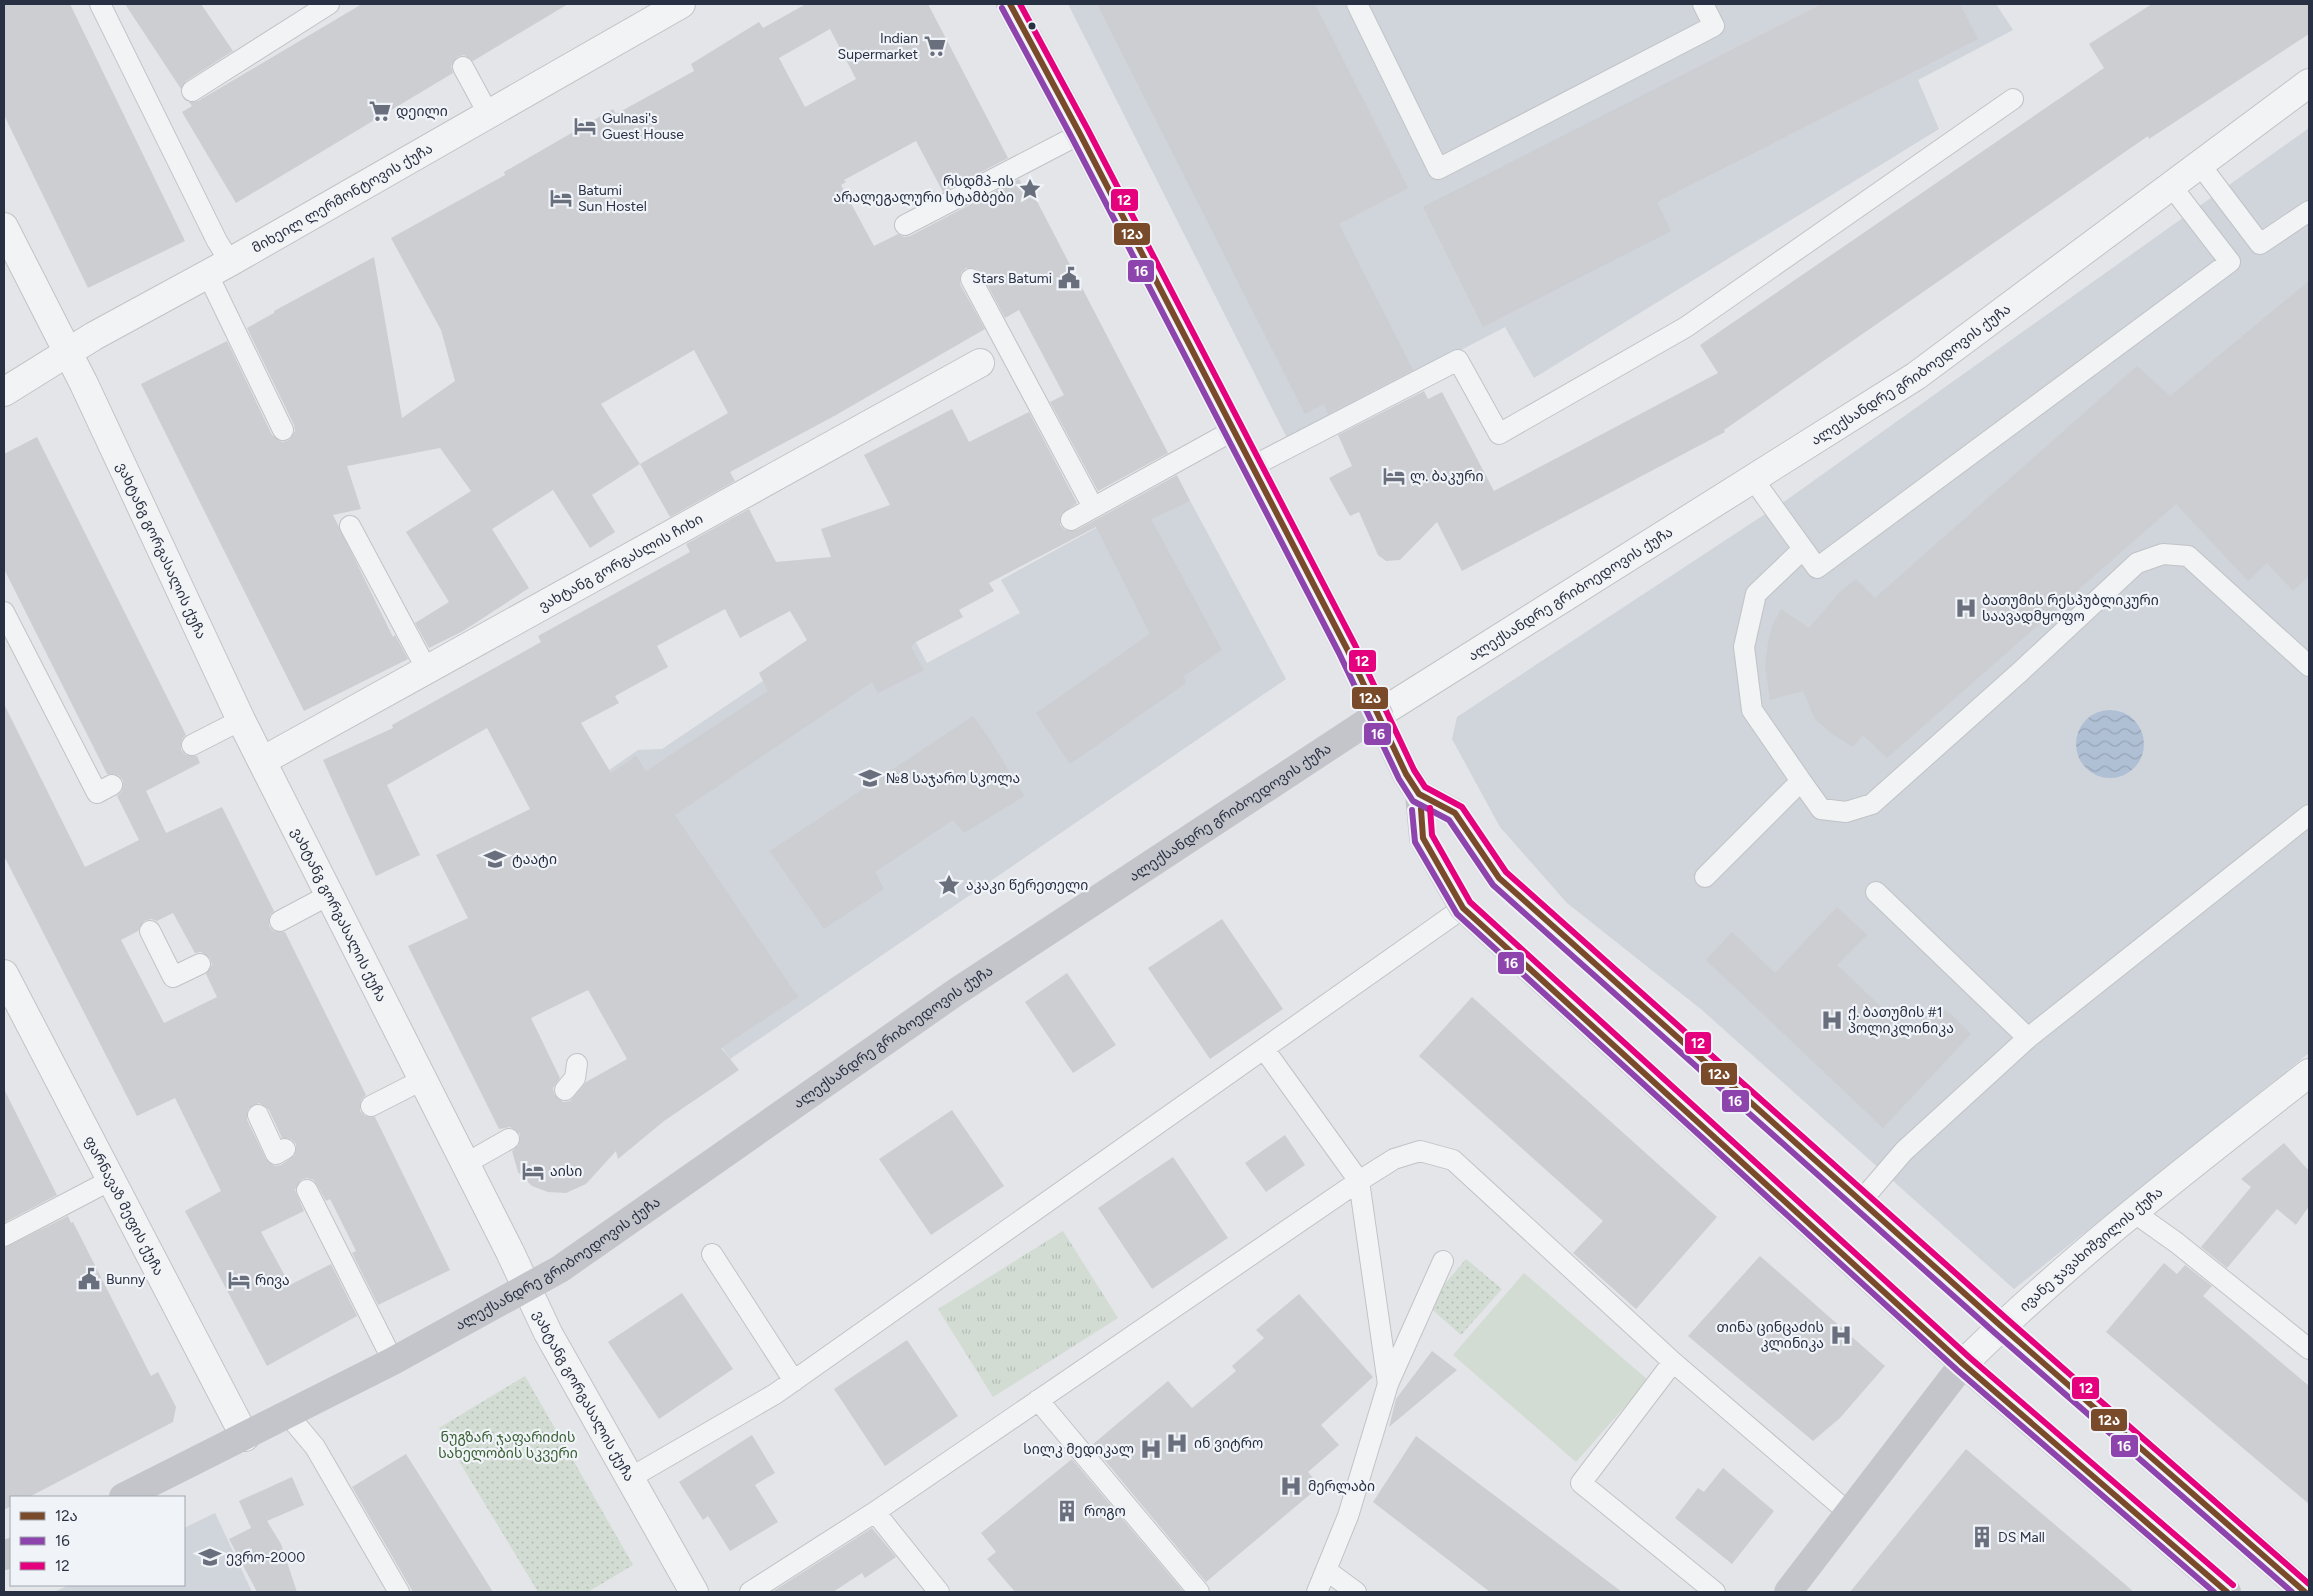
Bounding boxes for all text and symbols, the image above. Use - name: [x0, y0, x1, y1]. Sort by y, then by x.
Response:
- unlabelled marker: [1027, 21, 1037, 31]
- place label: Indian Supermarket: [838, 30, 918, 63]
- supermarket icon: Indian Supermarket: [922, 33, 948, 59]
- supermarket icon: დეილი: [367, 98, 393, 124]
- place label: დეილი: [396, 103, 448, 120]
- place label: Gulnasi's Guest House: [602, 110, 684, 143]
- hotel icon: Gulnasi's Guest House: [572, 113, 598, 139]
- street label: მიხეილ ლერმონტოვის ქუჩა: [249, 140, 436, 257]
- place label: რსდმპ-ის არალეგალური სტამბები: [834, 173, 1014, 206]
- place icon: რსდმპ-ის არალეგალური სტამბები: [1017, 176, 1043, 202]
- place label: Batumi Sun Hostel: [578, 182, 647, 215]
- hotel icon: Batumi Sun Hostel: [548, 185, 574, 211]
- line badge: 12: [1110, 188, 1139, 212]
- text: 12: [1117, 192, 1131, 209]
- line badge: 12ა: [1113, 222, 1151, 246]
- text: 12ა: [1121, 226, 1143, 243]
- line badge: 16: [1127, 259, 1155, 283]
- text: 16: [1134, 263, 1148, 280]
- public building icon: Stars Batumi: [1056, 265, 1082, 291]
- place label: Stars Batumi: [972, 270, 1052, 287]
- street label: ალექსანდრე გრიბოედოვის ქუჩა: [1808, 300, 2014, 449]
- street label: ვახტანგ გორგასალის ქუჩა: [113, 460, 210, 642]
- hotel icon: ლ. ბაკური: [1381, 463, 1407, 489]
- place label: ლ. ბაკური: [1410, 468, 1483, 485]
- street label: ვახტანგ გორგასლის ჩიხი: [536, 510, 706, 615]
- street label: ალექსანდრე გრიბოედოვის ქუჩა: [1465, 523, 1676, 665]
- place label: ბათუმის რესპუბლიკური საავადმყოფო: [1982, 592, 2159, 625]
- hospital icon: ბათუმის რესპუბლიკური საავადმყოფო: [1953, 595, 1979, 621]
- line badge: 12: [1348, 649, 1377, 673]
- text: 12: [1355, 653, 1369, 670]
- line badge: 12ა: [1351, 686, 1389, 710]
- text: 12ა: [1359, 690, 1381, 707]
- line badge: 16: [1363, 722, 1392, 746]
- text: 16: [1371, 726, 1385, 743]
- street label: ალექსანდრე გრიბოედოვის ქუჩა: [1126, 740, 1334, 885]
- school or university icon: №8 საჯარო სკოლა: [857, 765, 883, 791]
- place label: №8 საჯარო სკოლა: [886, 770, 1020, 787]
- street label: ვახტანგ გორგასალის ქუჩა: [288, 825, 390, 1005]
- school or university icon: ტაატი: [482, 846, 508, 872]
- place label: ტაატი: [512, 851, 557, 868]
- place icon: აკაკი წერეთელი: [936, 872, 962, 898]
- place label: აკაკი წერეთელი: [966, 877, 1088, 894]
- line badge: 16: [1497, 951, 1525, 975]
- text: 16: [1504, 955, 1518, 972]
- street label: ალექსანდრე გრიბოედოვის ქუჩა: [790, 962, 996, 1112]
- place label: ქ. ბათუმის #1 პოლიკლინიკა: [1848, 1004, 1954, 1037]
- hospital icon: ქ. ბათუმის #1 პოლიკლინიკა: [1819, 1007, 1845, 1033]
- line badge: 12: [1684, 1031, 1712, 1055]
- text: 12: [1691, 1035, 1705, 1052]
- line badge: 12ა: [1700, 1062, 1738, 1086]
- text: 12ა: [1708, 1066, 1730, 1083]
- line badge: 16: [1721, 1089, 1750, 1113]
- text: 16: [1728, 1093, 1742, 1110]
- street label: ფარნავაზ მეფის ქუჩა: [81, 1133, 167, 1278]
- hotel icon: აისი: [520, 1158, 546, 1184]
- place label: აისი: [550, 1163, 582, 1180]
- street label: ივანე ჯავახიშვილის ქუჩა: [2016, 1184, 2166, 1315]
- street label: ალექსანდრე გრიბოედოვის ქუჩა: [453, 1194, 664, 1334]
- public building icon: Bunny: [76, 1266, 102, 1292]
- hotel icon: რივა: [226, 1267, 252, 1293]
- place label: Bunny: [106, 1271, 146, 1288]
- place label: რივა: [255, 1272, 290, 1289]
- street label: ვახტანგ გორგასალის ქუჩა: [530, 1308, 638, 1484]
- place label: თინა ცინცაძის კლინიკა: [1717, 1319, 1824, 1352]
- hospital icon: თინა ცინცაძის კლინიკა: [1828, 1322, 1854, 1348]
- line badge: 12: [2071, 1376, 2100, 1400]
- text: 12: [2079, 1380, 2093, 1397]
- line badge: 12ა: [2090, 1408, 2128, 1432]
- text: 12ა: [2098, 1412, 2120, 1429]
- park label: ნუგზარ ჯაფარიძის სახელობის სკვერი: [438, 1429, 578, 1462]
- hospital icon: ინ ვიტრო: [1164, 1430, 1190, 1456]
- line badge: 16: [2110, 1434, 2139, 1458]
- place label: ინ ვიტრო: [1194, 1435, 1263, 1452]
- hospital icon: სილკ მედიკალ: [1138, 1436, 1164, 1462]
- text: 16: [2117, 1438, 2131, 1455]
- place label: სილკ მედიკალ: [1023, 1441, 1134, 1458]
- hospital icon: მერლაბი: [1278, 1473, 1304, 1499]
- place label: მერლაბი: [1308, 1478, 1375, 1495]
- legend: [10, 1496, 185, 1586]
- building icon: როგო: [1054, 1498, 1080, 1524]
- place label: როგო: [1084, 1503, 1126, 1520]
- text: 12ა: [55, 1507, 78, 1525]
- building icon: DS Mall: [1969, 1524, 1995, 1550]
- place label: DS Mall: [1998, 1529, 2045, 1546]
- text: 16: [55, 1532, 70, 1550]
- school or university icon: ევრო-2000: [197, 1544, 223, 1570]
- place label: ევრო-2000: [226, 1549, 305, 1566]
- text: 12: [55, 1557, 70, 1575]

